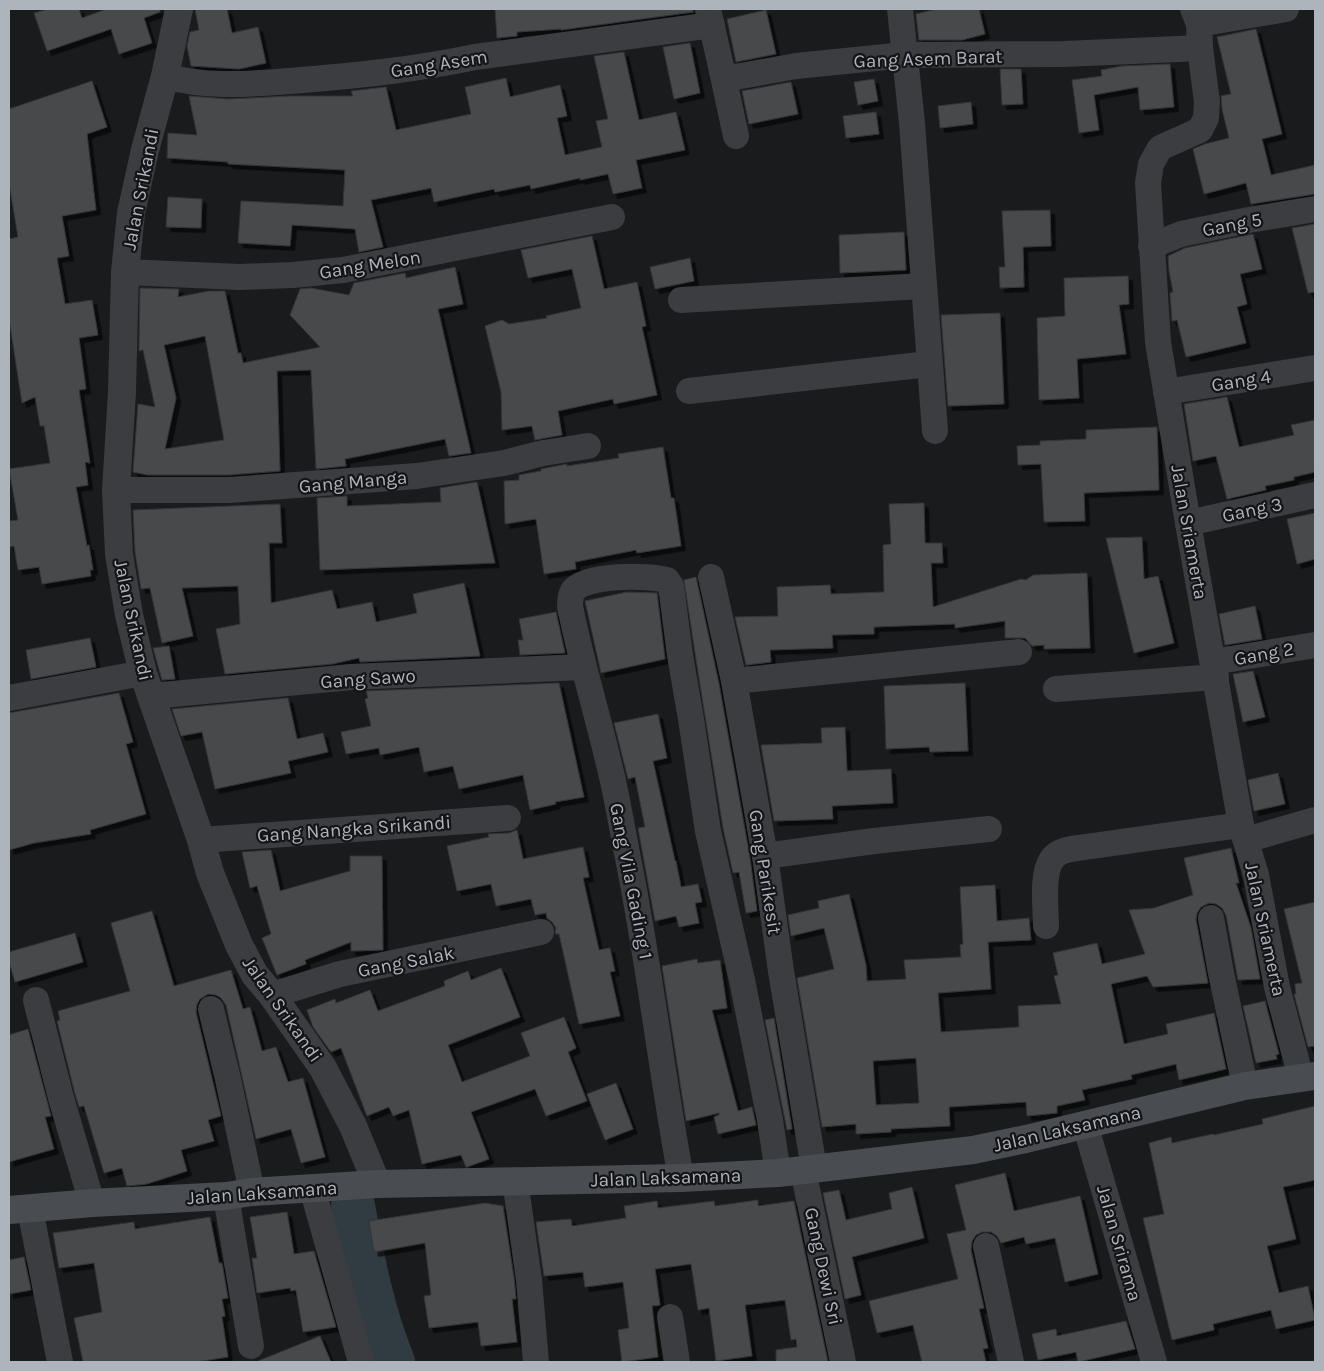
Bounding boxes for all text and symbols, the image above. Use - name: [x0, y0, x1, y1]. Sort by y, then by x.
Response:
- street label: Gang Asem: [389, 45, 489, 83]
- street label: Gang Asem Barat: [853, 45, 1003, 73]
- street label: Jalan Srikandi: [118, 126, 164, 252]
- street label: Gang 5: [1201, 208, 1264, 242]
- street label: Gang Melon: [318, 246, 422, 284]
- street label: Gang 4: [1210, 365, 1273, 397]
- street label: Jalan Sriamerta: [1166, 463, 1212, 601]
- street label: Gang Manga: [298, 466, 408, 498]
- street label: Gang 3: [1220, 493, 1284, 527]
- street label: Jalan Srikandi: [109, 558, 157, 683]
- street label: Gang 2: [1233, 638, 1296, 670]
- street label: Gang Sawo: [320, 665, 416, 693]
- street label: Gang Vila Gading 1: [605, 801, 657, 961]
- street label: Gang Parikesit: [744, 808, 786, 936]
- street label: Gang Nangka Srikandi: [256, 811, 452, 847]
- street label: Jalan Sriamerta: [1240, 860, 1290, 998]
- street label: Gang Salak: [356, 942, 457, 982]
- street label: Jalan Srikandi: [238, 953, 327, 1066]
- street label: Jalan Laksamana: [991, 1101, 1143, 1157]
- street label: Jalan Laksamana: [590, 1164, 742, 1192]
- street label: Jalan Laksamana: [186, 1177, 338, 1209]
- street label: Jalan Srirama: [1092, 1183, 1146, 1304]
- street label: Gang Dewi Sri: [800, 1205, 846, 1327]

